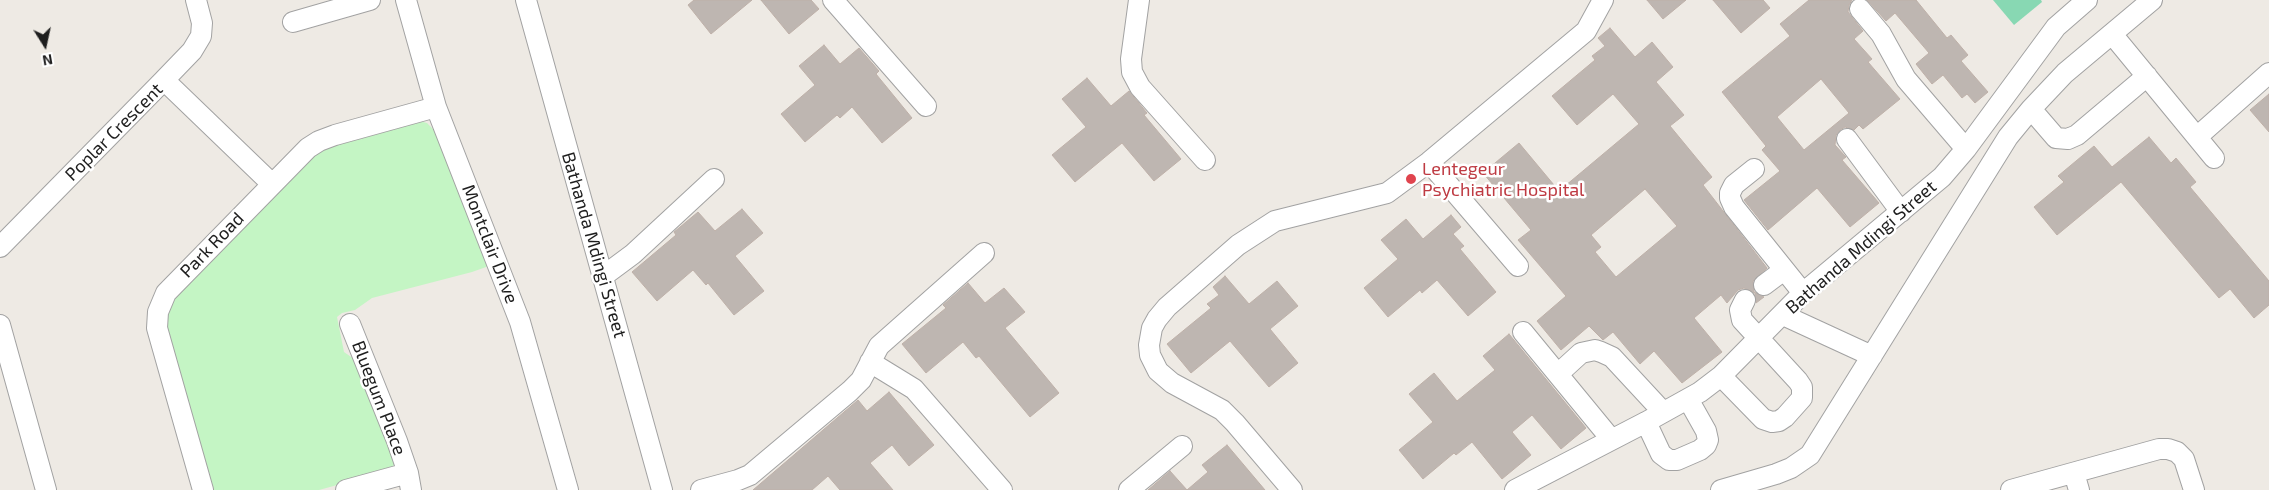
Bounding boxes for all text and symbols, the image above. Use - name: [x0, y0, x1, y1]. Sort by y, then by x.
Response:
- north arrow: [20, 20, 70, 70]
- text: N: [41, 51, 54, 70]
- street label: Poplar Crescent: [61, 79, 167, 185]
- street label: Bathanda Mdingi Street: [557, 150, 631, 340]
- place label: Lentegeur Psychiatric Hospital: [1422, 158, 1584, 200]
- marker: Lentegeur Psychiatric Hospital: [1404, 172, 1418, 186]
- street label: Bathanda Mdingi Street: [1781, 176, 1941, 318]
- street label: Montclair Drive: [457, 181, 523, 307]
- street label: Park Road: [176, 208, 248, 282]
- street label: Bluegum Place: [347, 338, 411, 458]

